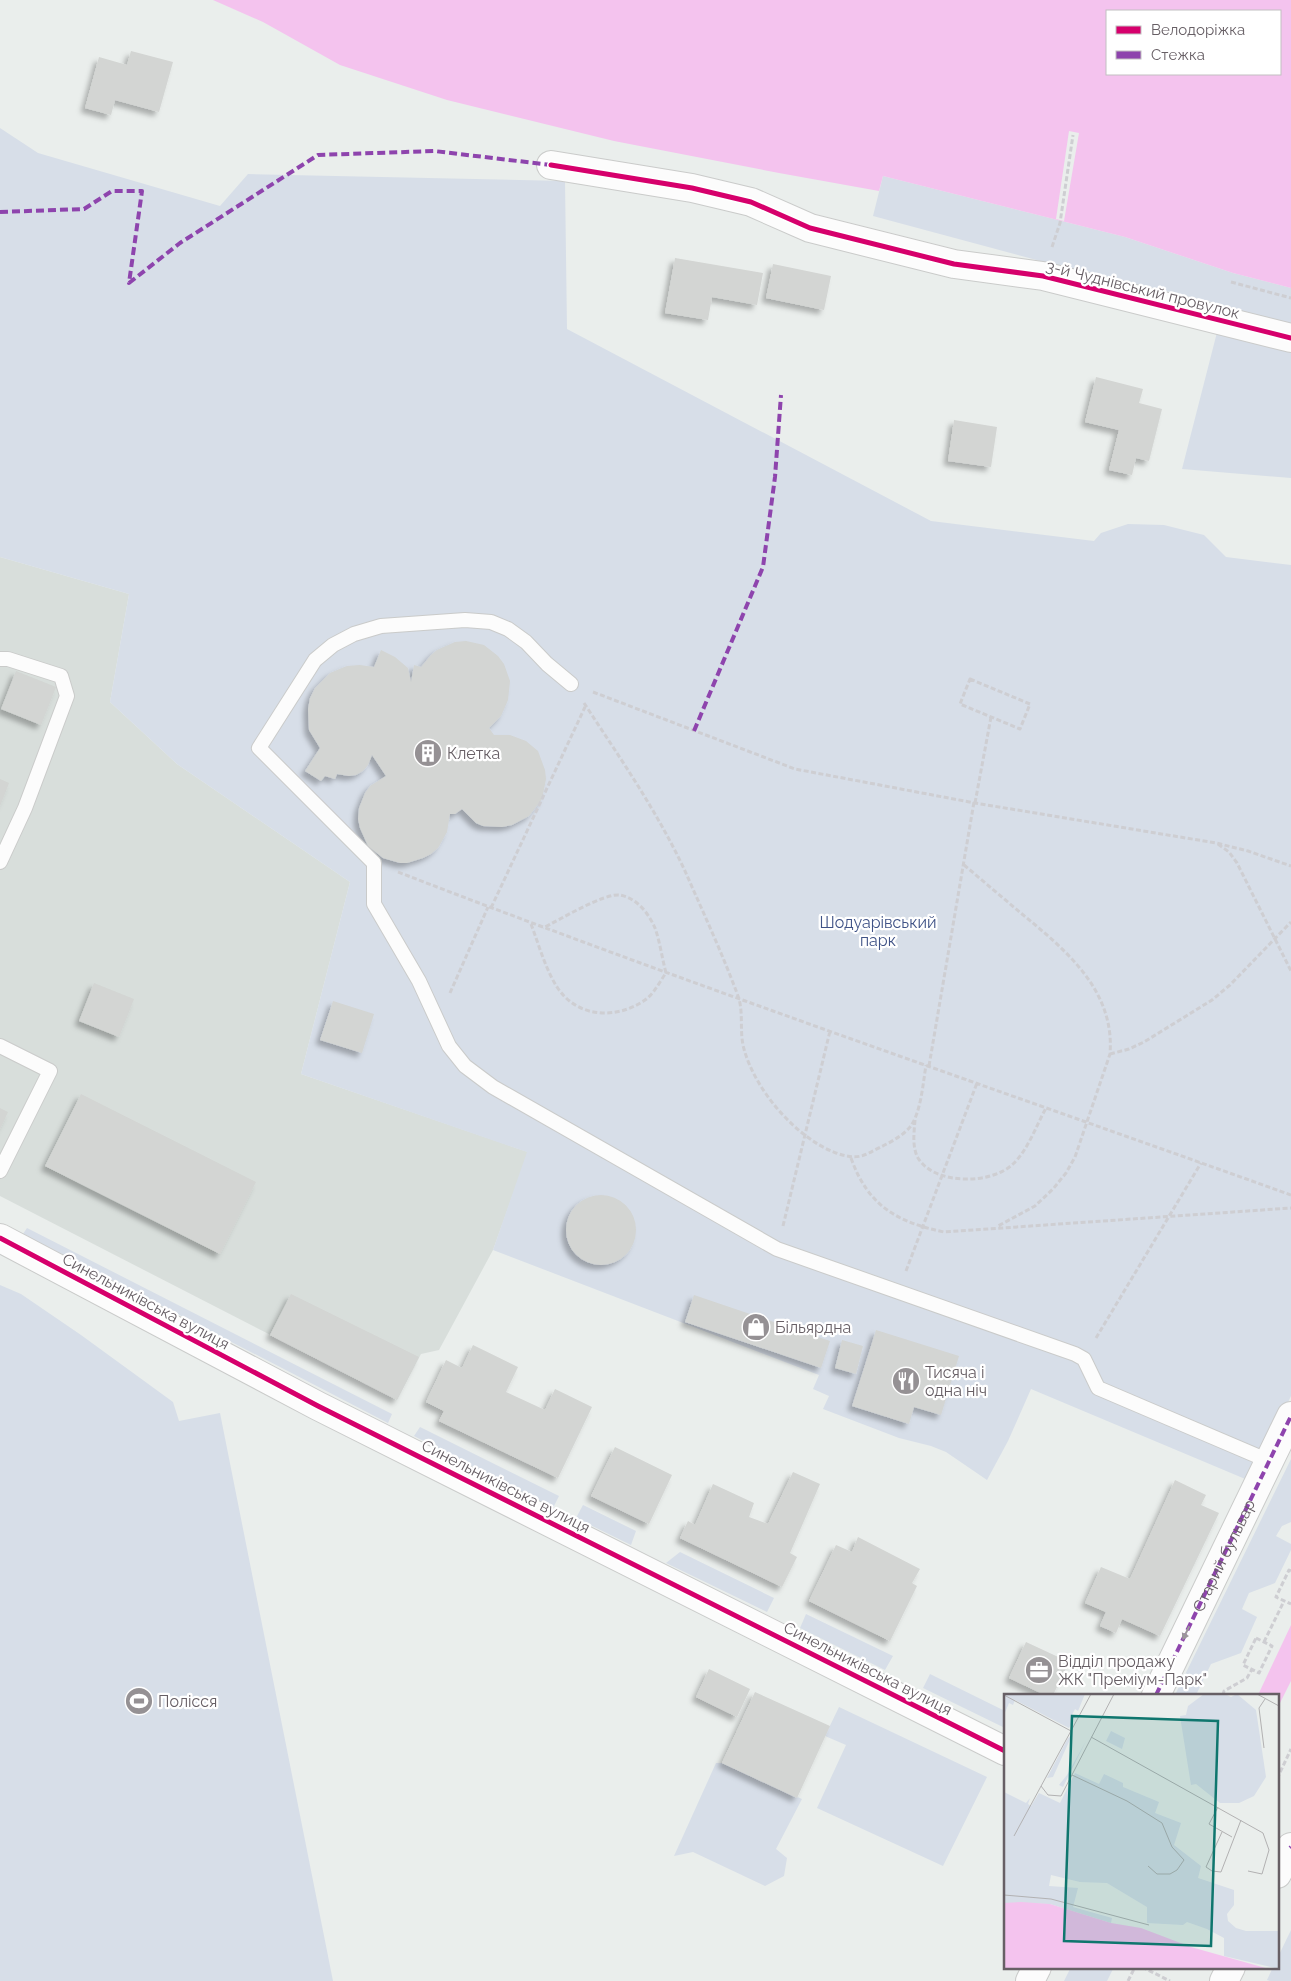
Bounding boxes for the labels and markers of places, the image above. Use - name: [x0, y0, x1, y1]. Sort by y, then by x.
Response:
- building icon: Клетка: [413, 738, 443, 768]
- place label: Клетка: [447, 744, 500, 763]
- shop icon: Більярдна: [741, 1312, 771, 1342]
- place label: Більярдна: [775, 1318, 851, 1337]
- place label: Тисяча і одна ніч: [925, 1363, 987, 1400]
- restaurant icon: Тисяча і одна ніч: [891, 1366, 921, 1396]
- place label: Відділ продажу ЖК "Преміум-Парк": [1058, 1652, 1207, 1689]
- office icon: Відділ продажу ЖК "Преміум-Парк": [1024, 1655, 1054, 1685]
- sports icon: Полісся: [124, 1686, 154, 1716]
- place label: Полісся: [158, 1692, 217, 1711]

